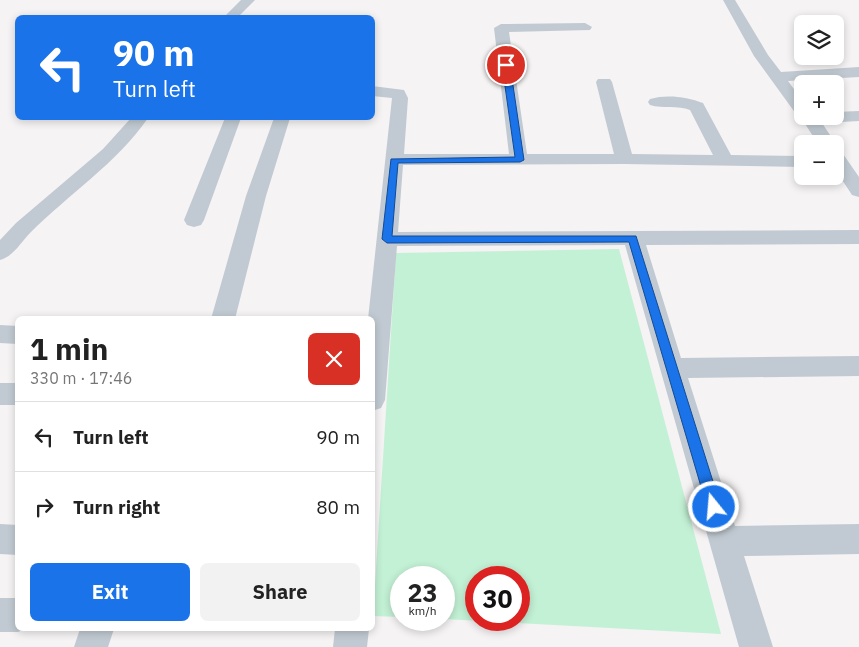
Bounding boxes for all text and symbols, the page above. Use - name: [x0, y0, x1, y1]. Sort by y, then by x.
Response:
- map controls: [794, 15, 844, 185]
- button: layers: [794, 15, 844, 65]
- text: 90 m: [113, 30, 195, 76]
- icon: left: [30, 35, 95, 100]
- pin: [485, 44, 527, 86]
- icon: arrive: [492, 51, 520, 79]
- text: Turn left: [113, 74, 196, 103]
- button: +: [794, 75, 844, 125]
- button: −: [794, 135, 844, 185]
- text: 1 min: [30, 329, 108, 368]
- button: close: [308, 333, 360, 385]
- text: 330 m · 17:46: [30, 368, 132, 388]
- icon: left: [30, 423, 58, 451]
- text: Turn left: [73, 425, 149, 449]
- text: 90 m: [316, 425, 360, 449]
- position arrow: [687, 480, 739, 532]
- icon: right: [30, 493, 58, 521]
- text: Turn right: [73, 495, 160, 519]
- text: 80 m: [316, 495, 360, 519]
- button: Exit: [30, 563, 190, 621]
- button: Share: [200, 563, 360, 621]
- speed limit sign: 30: [465, 566, 530, 631]
- text: 23: [407, 576, 438, 609]
- text: km/h: [408, 603, 437, 618]

